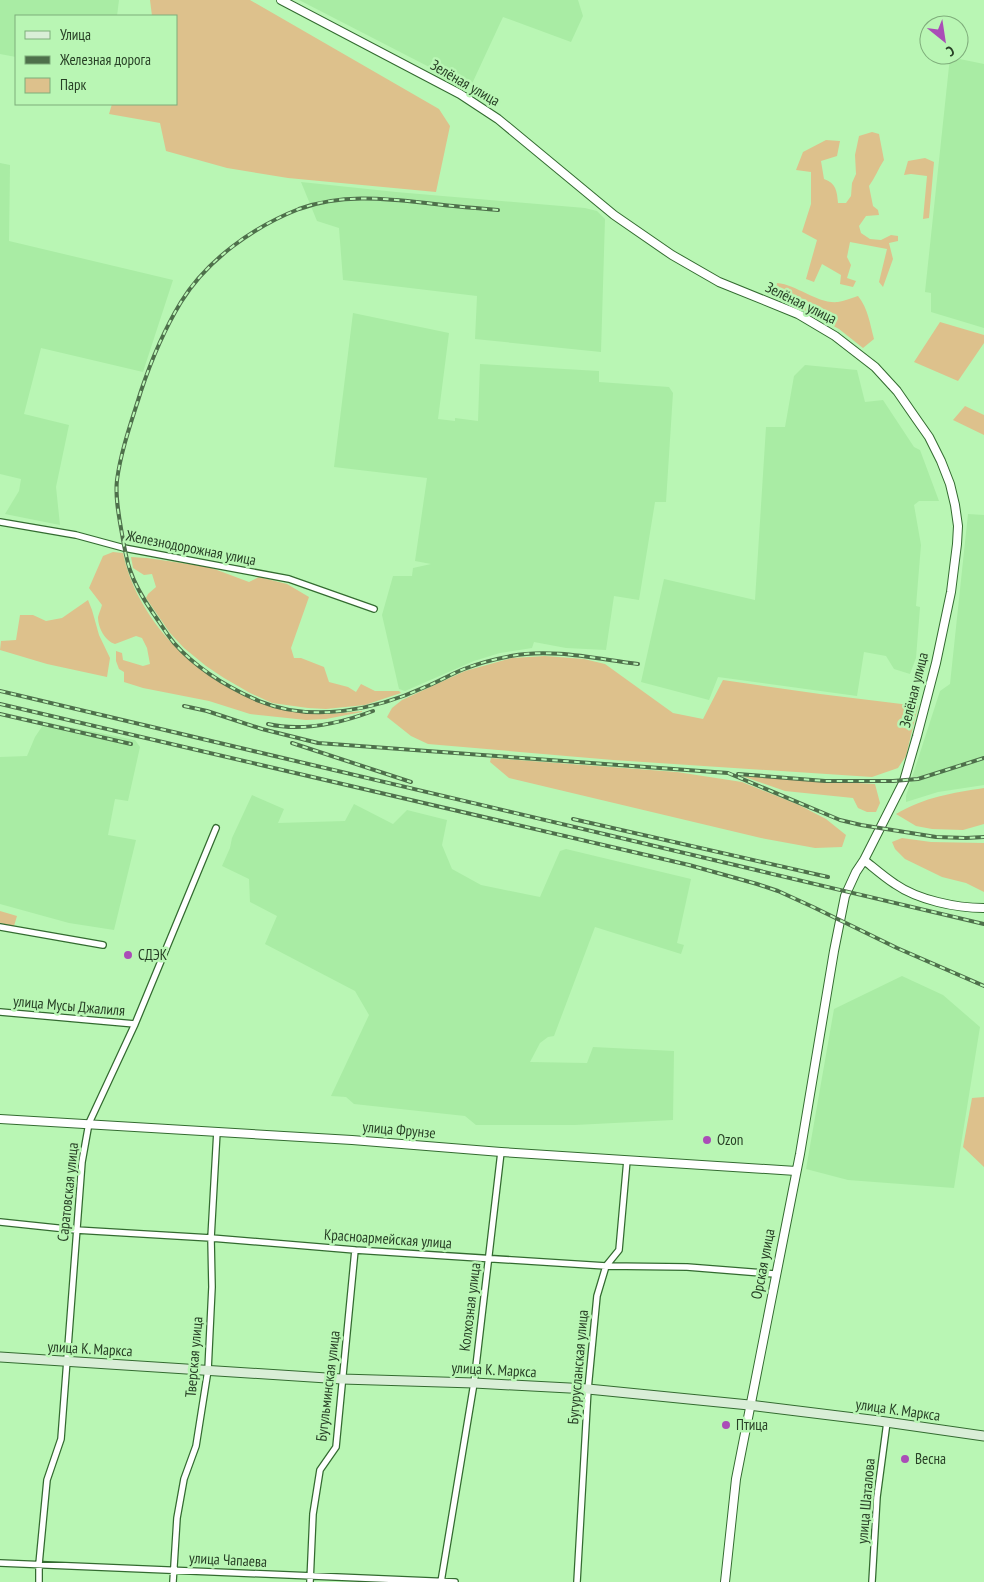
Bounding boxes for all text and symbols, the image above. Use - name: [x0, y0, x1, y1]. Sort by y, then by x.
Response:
- legend: [15, 15, 178, 105]
- north arrow: [919, 15, 969, 65]
- text: Улица: [60, 25, 91, 44]
- text: С: [943, 42, 958, 61]
- text: Железная дорога: [59, 50, 151, 69]
- street label: Зелёная улица: [427, 55, 503, 110]
- text: Парк: [60, 75, 86, 94]
- street label: Зелёная улица: [762, 277, 840, 328]
- street label: Железнодорожная улица: [123, 525, 258, 569]
- street label: Зелёная улица: [895, 650, 932, 730]
- place label: СДЭК: [138, 945, 168, 964]
- marker: СДЭК: [122, 949, 134, 961]
- street label: улица Мусы Джалиля: [12, 991, 126, 1020]
- street label: улица Фрунзе: [362, 1117, 436, 1142]
- place label: Ozon: [717, 1130, 743, 1149]
- marker: Ozon: [701, 1134, 713, 1146]
- street label: Саратовская улица: [53, 1142, 82, 1242]
- street label: Красноармейская улица: [323, 1225, 453, 1252]
- street label: Орская улица: [746, 1227, 779, 1301]
- street label: Колхозная улица: [455, 1262, 484, 1352]
- street label: Бугурусланская улица: [563, 1309, 592, 1425]
- street label: Тверская улица: [181, 1316, 206, 1398]
- street label: Бугульминская улица: [311, 1329, 344, 1443]
- street label: улица К. Маркса: [47, 1337, 133, 1360]
- street label: улица К. Маркса: [451, 1358, 537, 1381]
- street label: улица К. Маркса: [855, 1394, 942, 1425]
- place label: Птица: [736, 1415, 768, 1434]
- marker: Птица: [720, 1419, 732, 1431]
- place label: Весна: [915, 1449, 946, 1468]
- marker: Весна: [899, 1453, 911, 1465]
- street label: улица Шаталова: [852, 1457, 879, 1545]
- street label: улица Чапаева: [189, 1548, 267, 1571]

